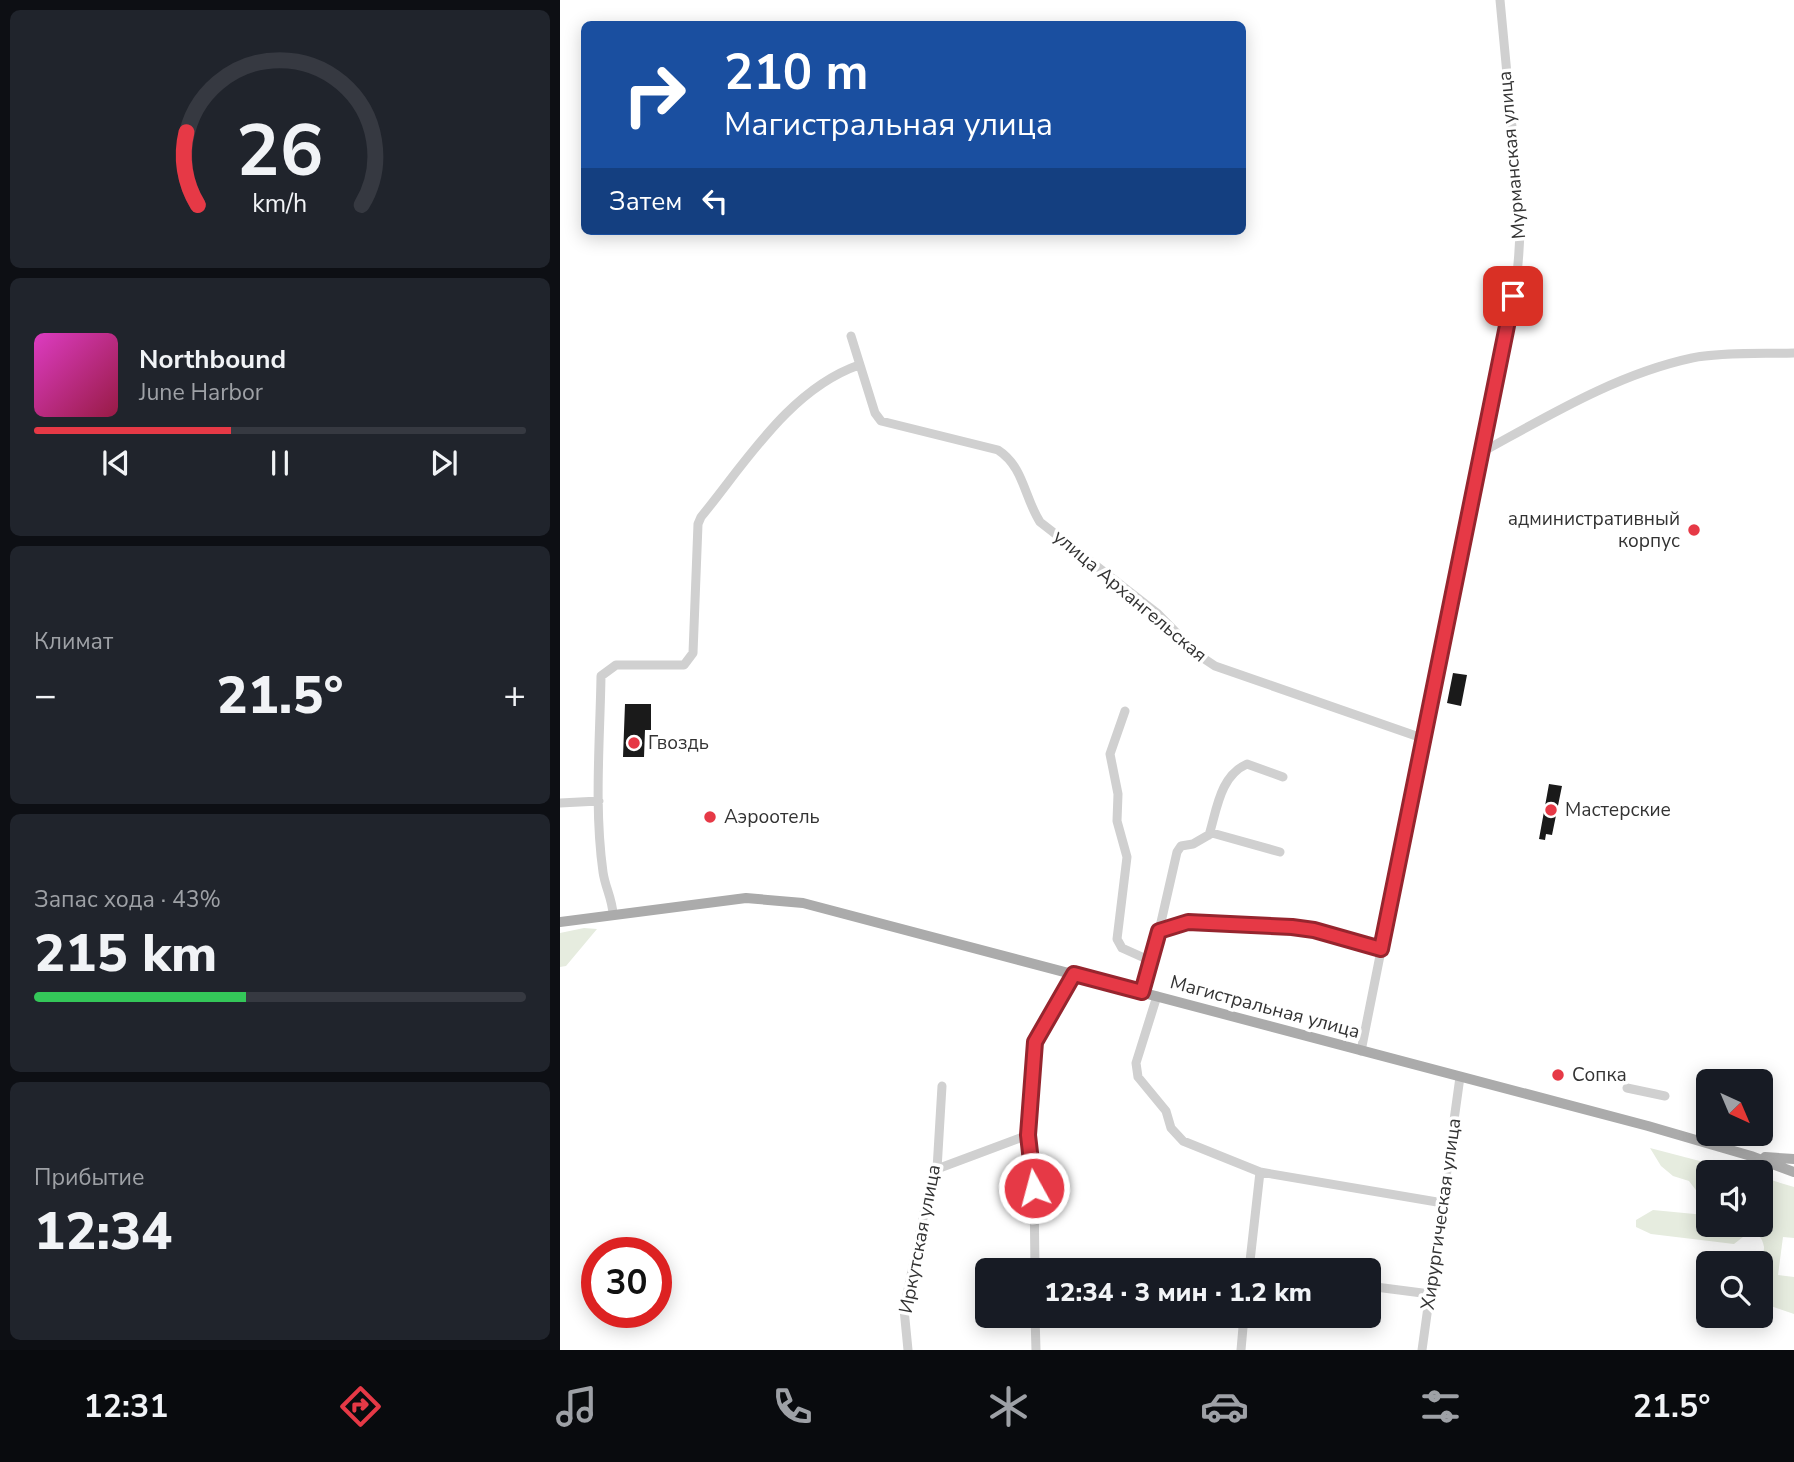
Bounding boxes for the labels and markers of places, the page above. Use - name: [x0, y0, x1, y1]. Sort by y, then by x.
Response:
- pin: [1483, 266, 1543, 326]
- place label: административный корпус: [1508, 506, 1680, 554]
- marker: административный корпус: [1686, 522, 1702, 538]
- place label: Гвоздь: [648, 730, 709, 756]
- marker: Гвоздь: [626, 735, 642, 751]
- place label: Мастерские: [1565, 797, 1671, 823]
- marker: Мастерские: [1543, 802, 1559, 818]
- place label: Аэроотель: [724, 804, 820, 830]
- marker: Аэроотель: [702, 809, 718, 825]
- place label: Сопка: [1572, 1062, 1627, 1088]
- marker: Сопка: [1550, 1067, 1566, 1083]

